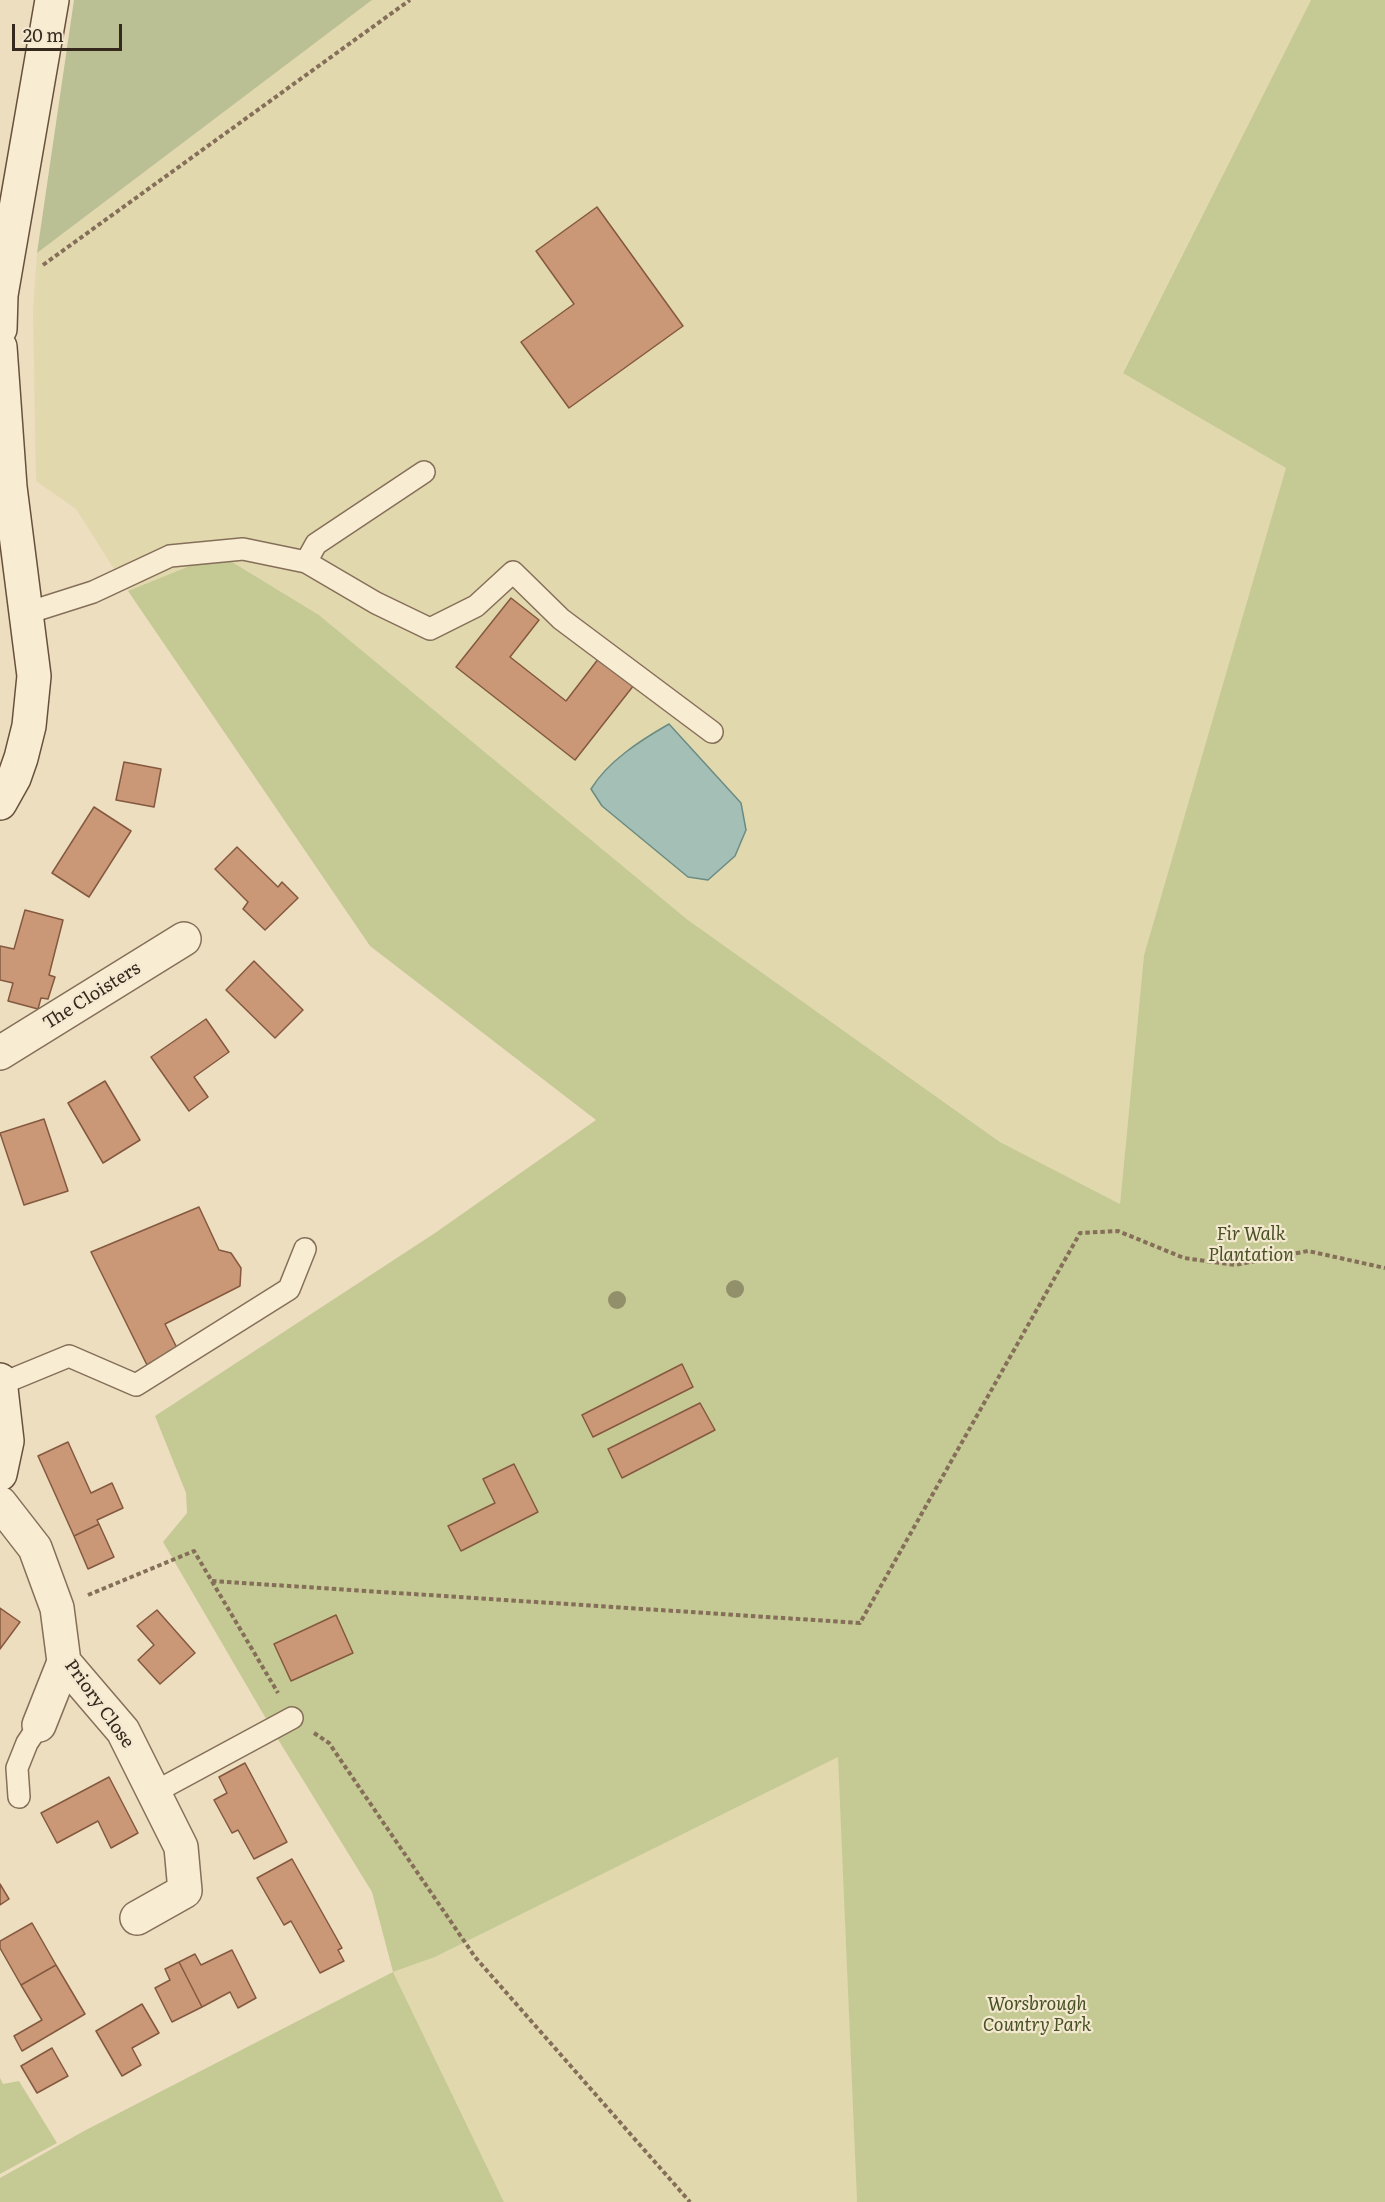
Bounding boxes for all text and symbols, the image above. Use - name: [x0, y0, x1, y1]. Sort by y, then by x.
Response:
- scale bar: [15, 12, 124, 50]
- text: 20 m: [23, 21, 64, 48]
- street label: The Cloisters: [39, 957, 145, 1035]
- park label: Fir Walk Plantation: [1208, 1224, 1294, 1266]
- street label: Priory Close: [60, 1656, 138, 1752]
- park label: Worsbrough Country Park: [983, 1994, 1091, 2036]

